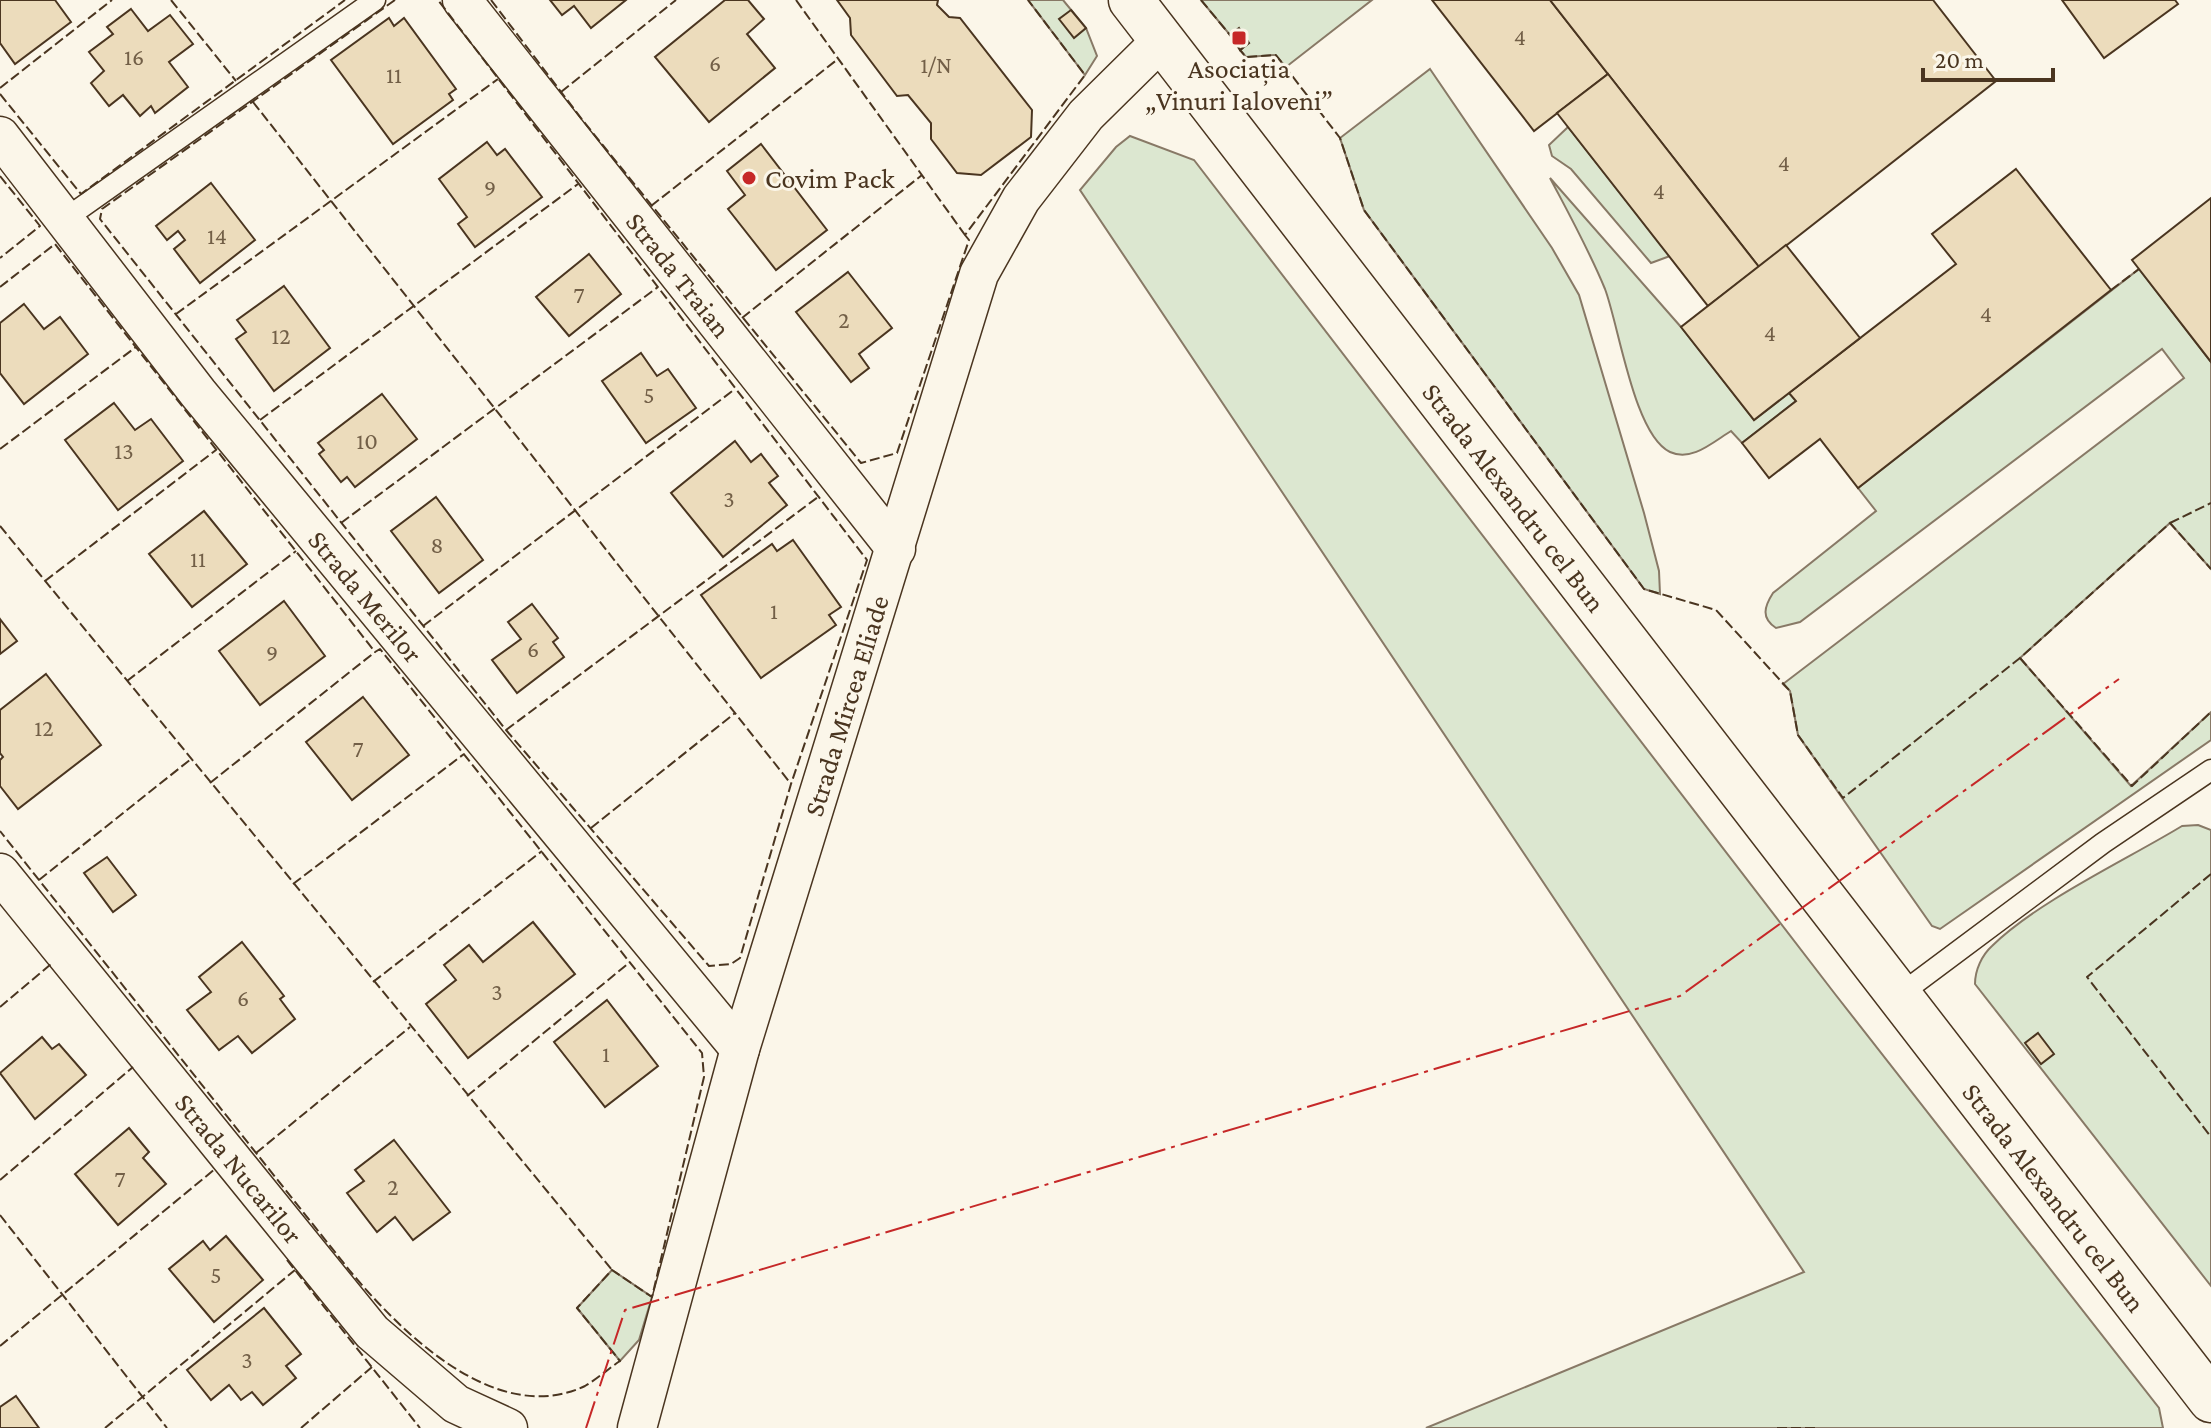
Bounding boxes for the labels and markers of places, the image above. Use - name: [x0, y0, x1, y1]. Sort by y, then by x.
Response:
- marker: Asociația „Vinuri Ialoveni”: [1230, 29, 1248, 47]
- place label: Asociația „Vinuri Ialoveni”: [1145, 53, 1333, 116]
- place label: Covim Pack: [765, 163, 895, 194]
- marker: Covim Pack: [740, 169, 758, 187]

